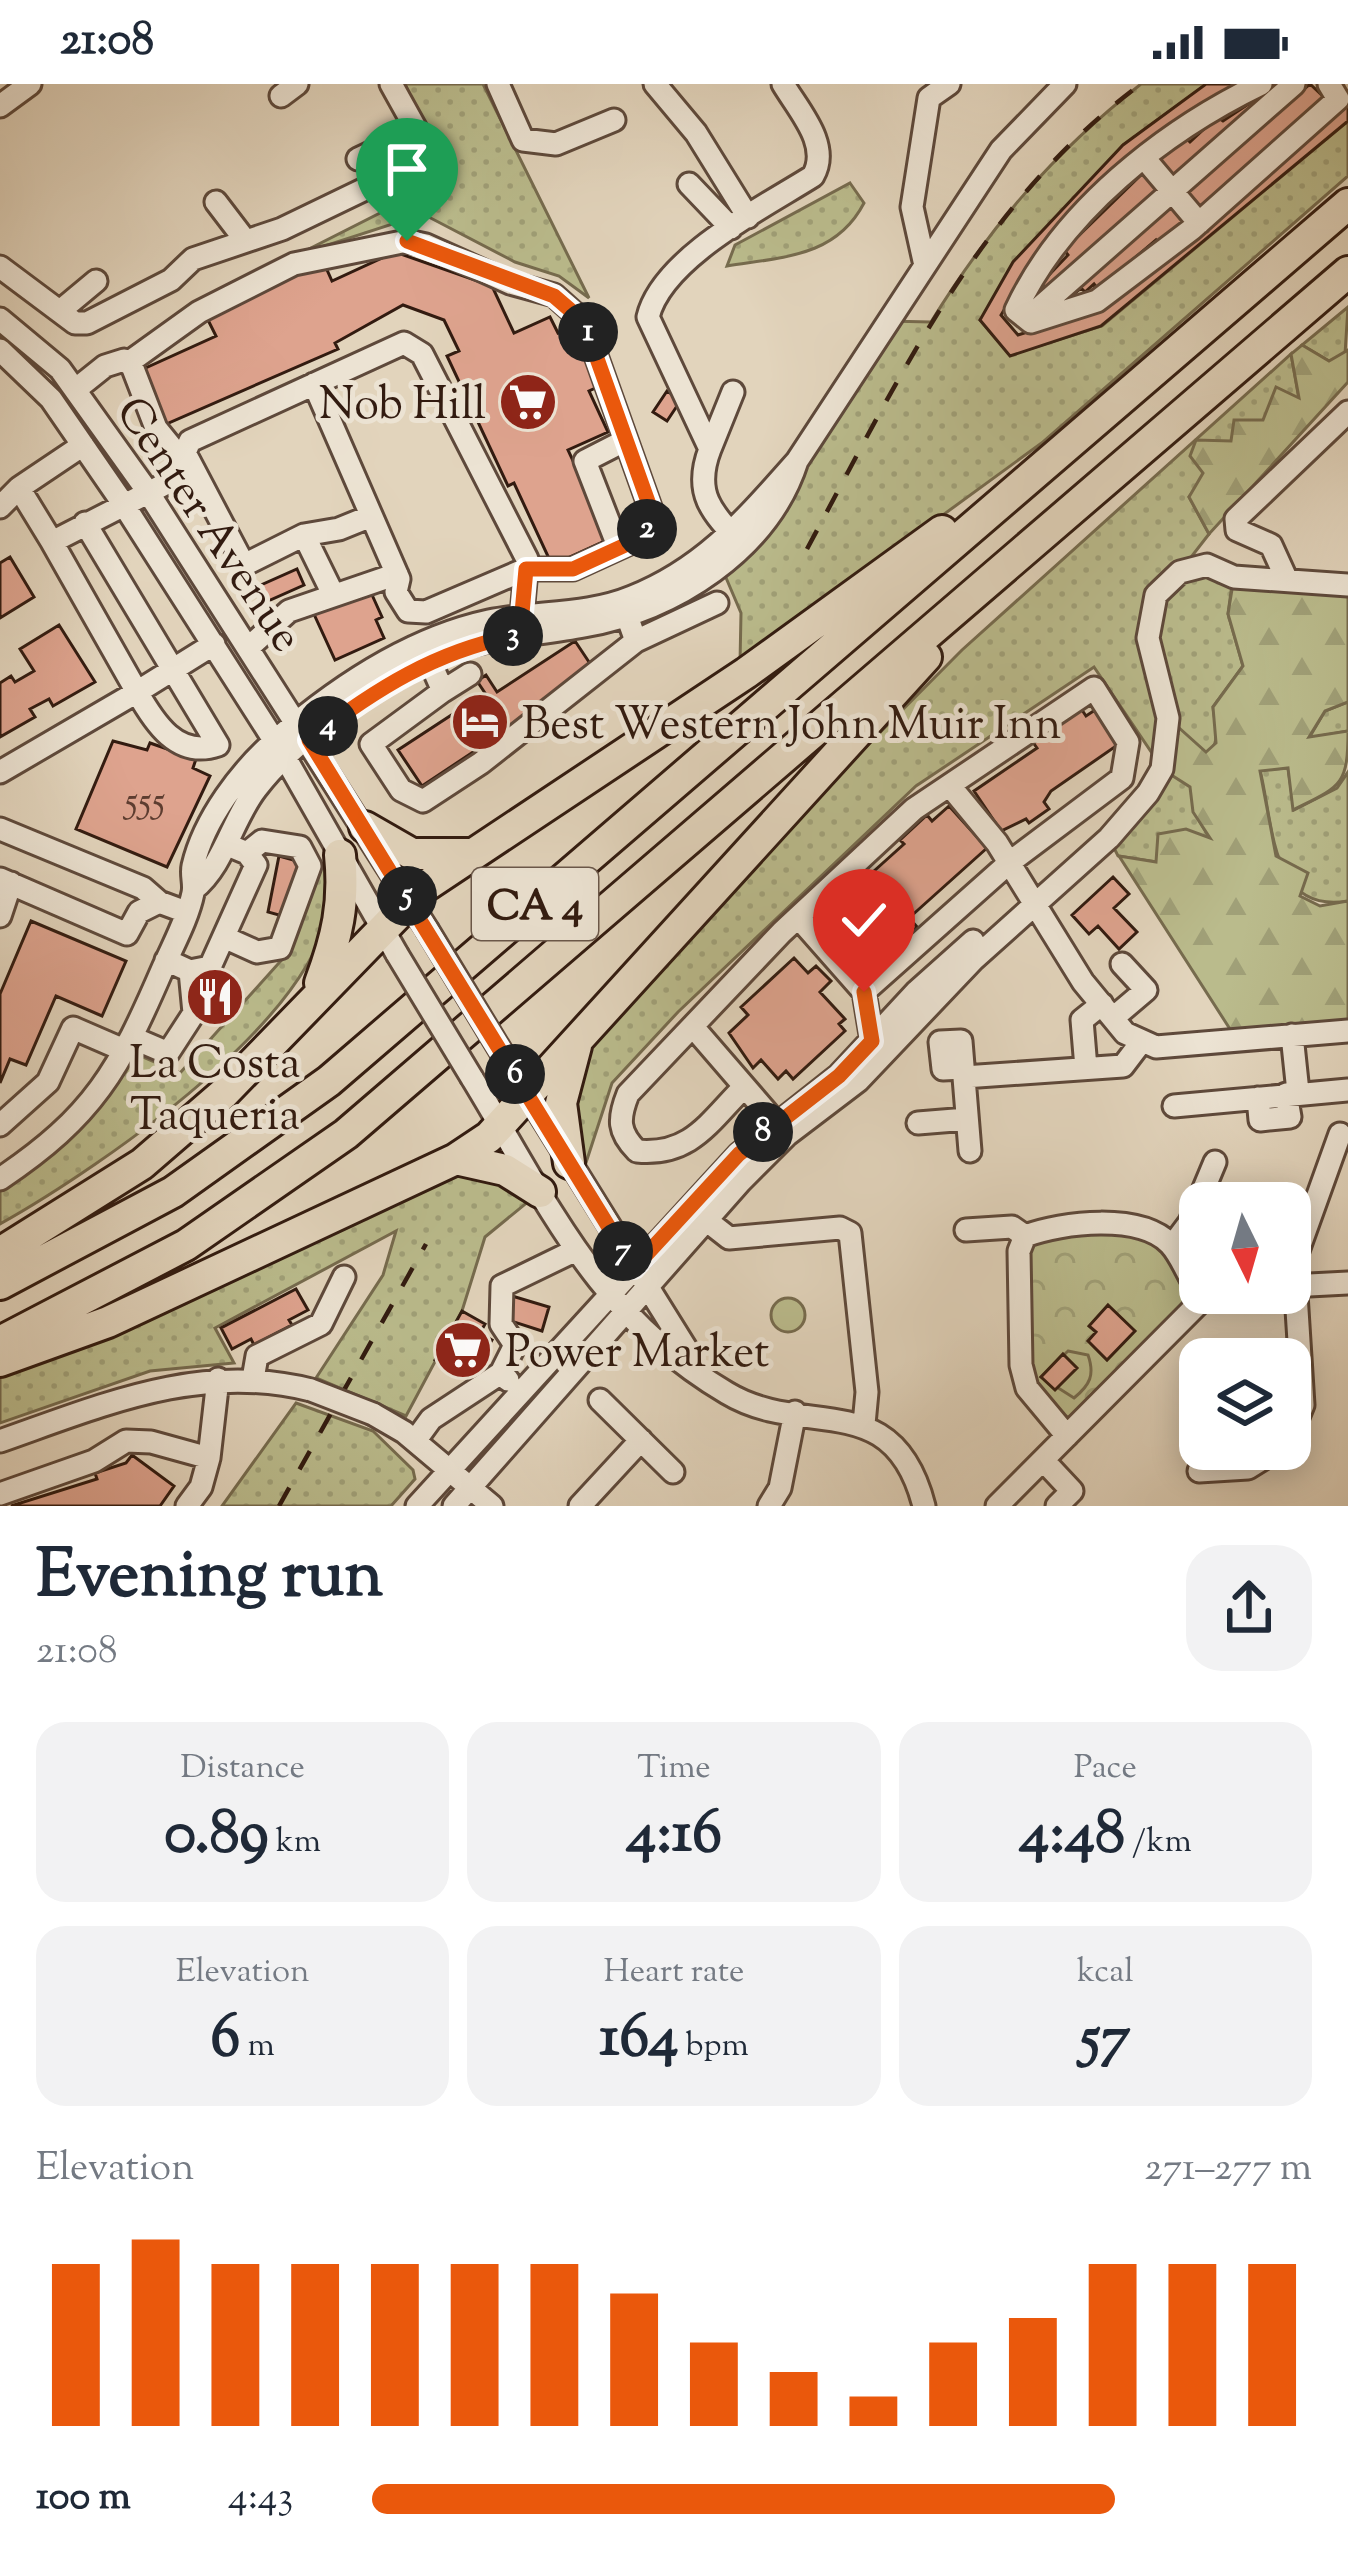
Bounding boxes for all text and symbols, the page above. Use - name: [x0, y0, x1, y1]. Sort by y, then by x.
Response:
- text: 21:08: [60, 10, 154, 75]
- pin: [356, 118, 458, 241]
- icon: arrive: [374, 136, 440, 202]
- pin: 1: [558, 302, 618, 362]
- text: 1: [582, 308, 594, 356]
- supermarket icon: Nob Hill: [497, 371, 559, 433]
- place label: Nob Hill: [319, 375, 486, 440]
- street label: Center Avenue: [97, 385, 316, 667]
- pin: 2: [617, 499, 677, 559]
- text: 2: [639, 505, 655, 553]
- pin: 3: [483, 606, 543, 666]
- text: 3: [506, 612, 520, 660]
- hotel icon: Best Western John Muir Inn: [449, 691, 511, 753]
- place label: Best Western John Muir Inn: [522, 695, 1061, 760]
- pin: 4: [298, 696, 358, 756]
- text: 4: [320, 702, 336, 750]
- house number: 555: [123, 775, 165, 831]
- pin: 5: [377, 866, 437, 926]
- road number: CA 4: [472, 868, 598, 940]
- pin: [813, 869, 915, 992]
- text: 5: [401, 872, 413, 920]
- icon: check: [831, 887, 897, 953]
- restaurant icon: La Costa Taqueria: [184, 966, 246, 1028]
- place label: La Costa Taqueria: [130, 1034, 300, 1151]
- pin: 6: [485, 1044, 545, 1104]
- text: 6: [507, 1050, 523, 1098]
- pin: 8: [733, 1102, 793, 1162]
- text: 8: [755, 1108, 771, 1156]
- north arrow: [1179, 1182, 1311, 1314]
- map controls: [1179, 1182, 1311, 1470]
- pin: 7: [593, 1221, 653, 1281]
- text: 7: [615, 1227, 631, 1275]
- supermarket icon: Power Market: [432, 1319, 494, 1381]
- place label: Power Market: [505, 1323, 769, 1388]
- button: layers: [1179, 1338, 1311, 1470]
- text: Evening run: [36, 1532, 383, 1627]
- button: share: [1186, 1545, 1312, 1671]
- text: 21:08: [36, 1625, 117, 1681]
- text: Distance: [180, 1745, 305, 1793]
- text: Time: [637, 1745, 711, 1793]
- text: Pace: [1074, 1745, 1137, 1793]
- text: 0.89: [164, 1793, 269, 1880]
- text: 4:16: [626, 1793, 722, 1880]
- text: 4:48: [1019, 1793, 1125, 1880]
- text: km: [269, 1819, 321, 1867]
- text: /km: [1125, 1819, 1192, 1867]
- text: Elevation: [176, 1949, 310, 1997]
- text: Heart rate: [604, 1949, 744, 1997]
- text: kcal: [1077, 1949, 1134, 1997]
- text: 6: [211, 1997, 240, 2084]
- text: 164: [599, 1997, 678, 2084]
- text: 57: [1080, 1997, 1131, 2084]
- text: m: [240, 2023, 275, 2071]
- text: bpm: [678, 2023, 749, 2071]
- text: Elevation: [36, 2142, 194, 2198]
- text: 271–277 m: [1144, 2142, 1312, 2198]
- text: 100 m: [36, 2471, 131, 2527]
- text: 4:43: [228, 2471, 293, 2527]

